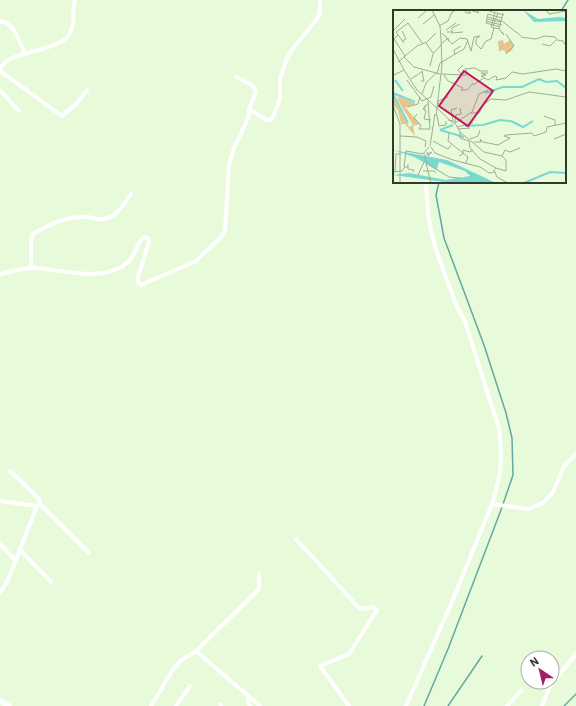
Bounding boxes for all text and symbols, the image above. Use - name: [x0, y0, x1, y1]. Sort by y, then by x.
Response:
- inset map: [393, 10, 566, 183]
- north arrow: [520, 650, 560, 690]
- text: N: [527, 654, 542, 670]

